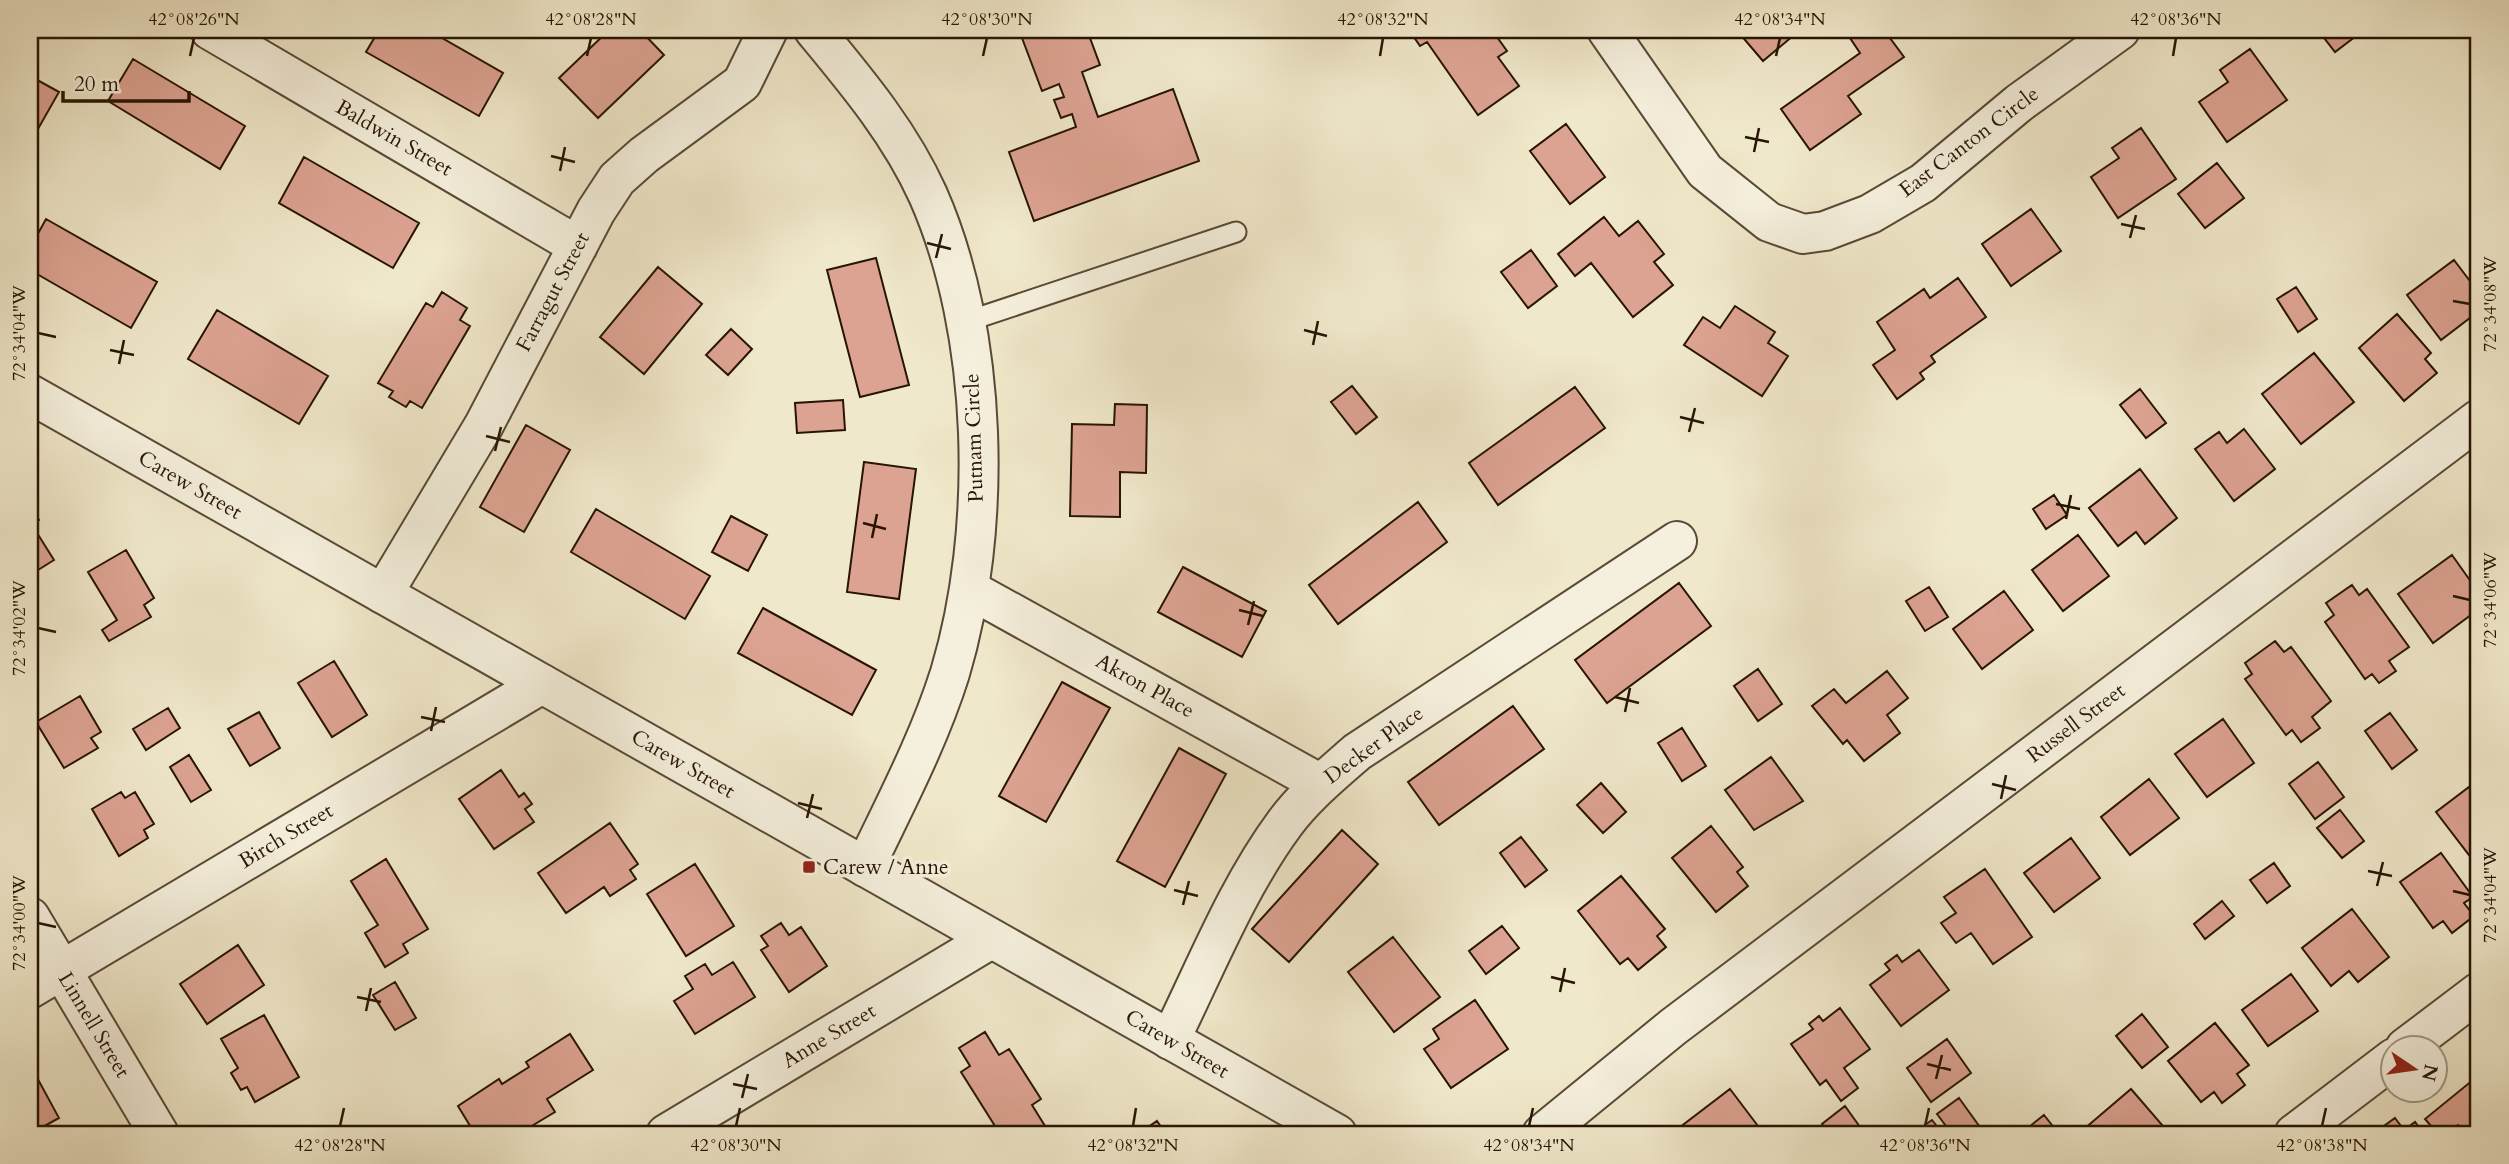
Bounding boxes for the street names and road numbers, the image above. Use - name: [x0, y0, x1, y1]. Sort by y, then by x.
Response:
- street label: East Canton Circle: [1893, 80, 2045, 204]
- street label: Baldwin Street: [330, 93, 458, 183]
- street label: Farragut Street: [509, 227, 597, 357]
- street label: Putnam Circle: [957, 373, 991, 503]
- street label: Carew Street: [133, 444, 248, 527]
- street label: Akron Place: [1090, 647, 1200, 725]
- street label: Russell Street: [2021, 676, 2132, 770]
- street label: Decker Place: [1318, 699, 1430, 791]
- street label: Carew Street: [626, 723, 741, 806]
- street label: Birch Street: [233, 796, 339, 875]
- street label: Linnell Street: [51, 967, 137, 1084]
- street label: Anne Street: [777, 996, 882, 1075]
- street label: Carew Street: [1120, 1003, 1235, 1086]

